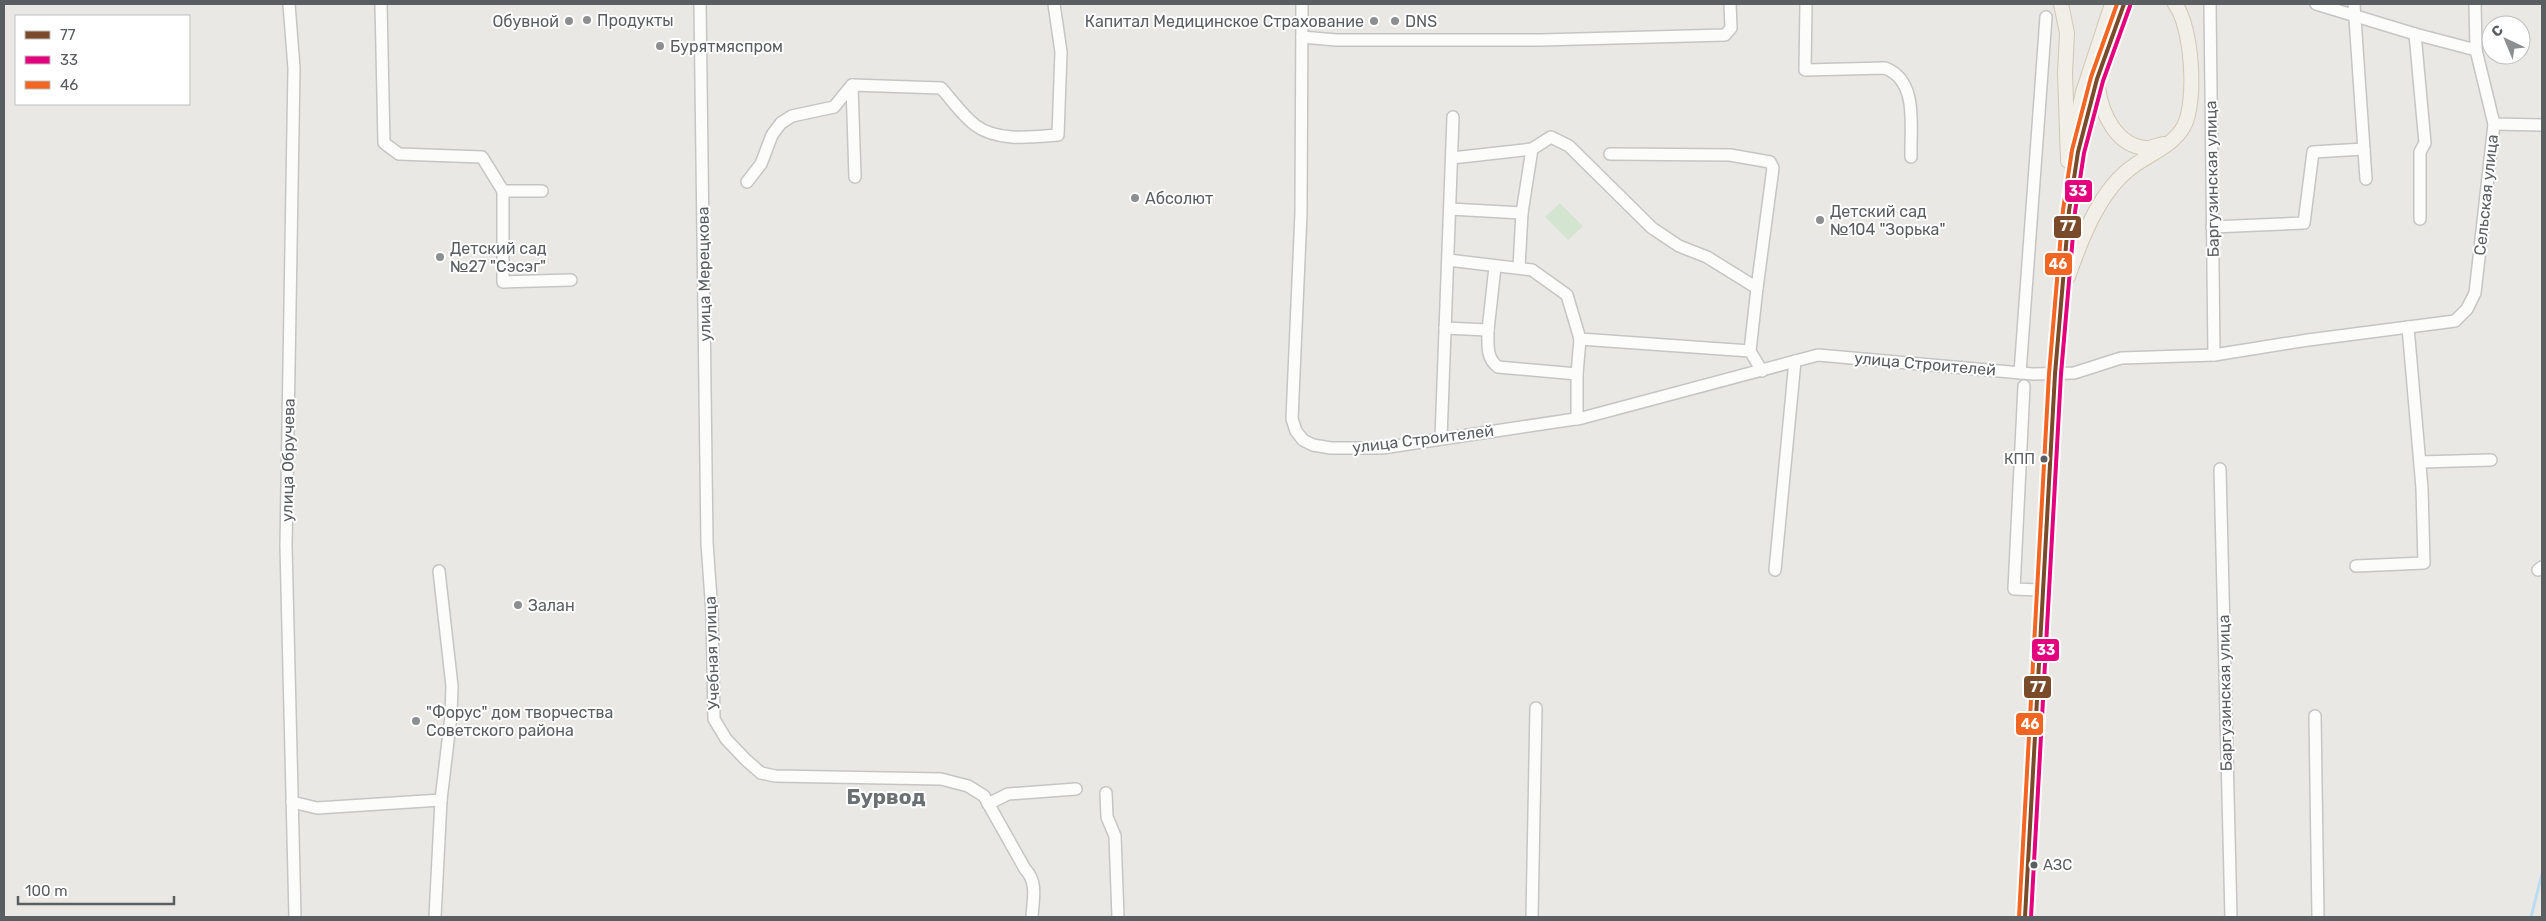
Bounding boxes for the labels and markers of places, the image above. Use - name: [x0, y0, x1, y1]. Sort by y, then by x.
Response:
- place label: Продукты: [597, 11, 674, 30]
- place label: Обувной: [492, 12, 559, 31]
- place label: Капитал Медицинское Страхование: [1085, 12, 1364, 31]
- place label: DNS: [1405, 12, 1437, 31]
- marker: Продукты: [581, 14, 593, 26]
- marker: Обувной: [563, 15, 575, 27]
- marker: Капитал Медицинское Страхование: [1368, 15, 1380, 27]
- marker: DNS: [1389, 15, 1401, 27]
- place label: Бурятмяспром: [670, 37, 783, 56]
- marker: Бурятмяспром: [654, 40, 666, 52]
- place label: Абсолют: [1145, 189, 1213, 208]
- marker: Абсолют: [1129, 192, 1141, 204]
- place label: Детский сад №104 "Зорька": [1830, 202, 1945, 239]
- marker: Детский сад №104 "Зорька": [1814, 214, 1826, 226]
- place label: Детский сад №27 "Сэсэг": [450, 239, 547, 276]
- marker: Детский сад №27 "Сэсэг": [434, 251, 446, 263]
- place label: КПП: [2004, 450, 2035, 468]
- marker: КПП: [2039, 454, 2049, 464]
- place label: Залан: [528, 596, 575, 615]
- marker: Залан: [512, 599, 524, 611]
- place label: "Форус" дом творчества Советского района: [426, 703, 613, 740]
- marker: "Форус" дом творчества Советского района: [410, 715, 422, 727]
- place label: АЗС: [2043, 856, 2072, 874]
- marker: АЗС: [2029, 860, 2039, 870]

